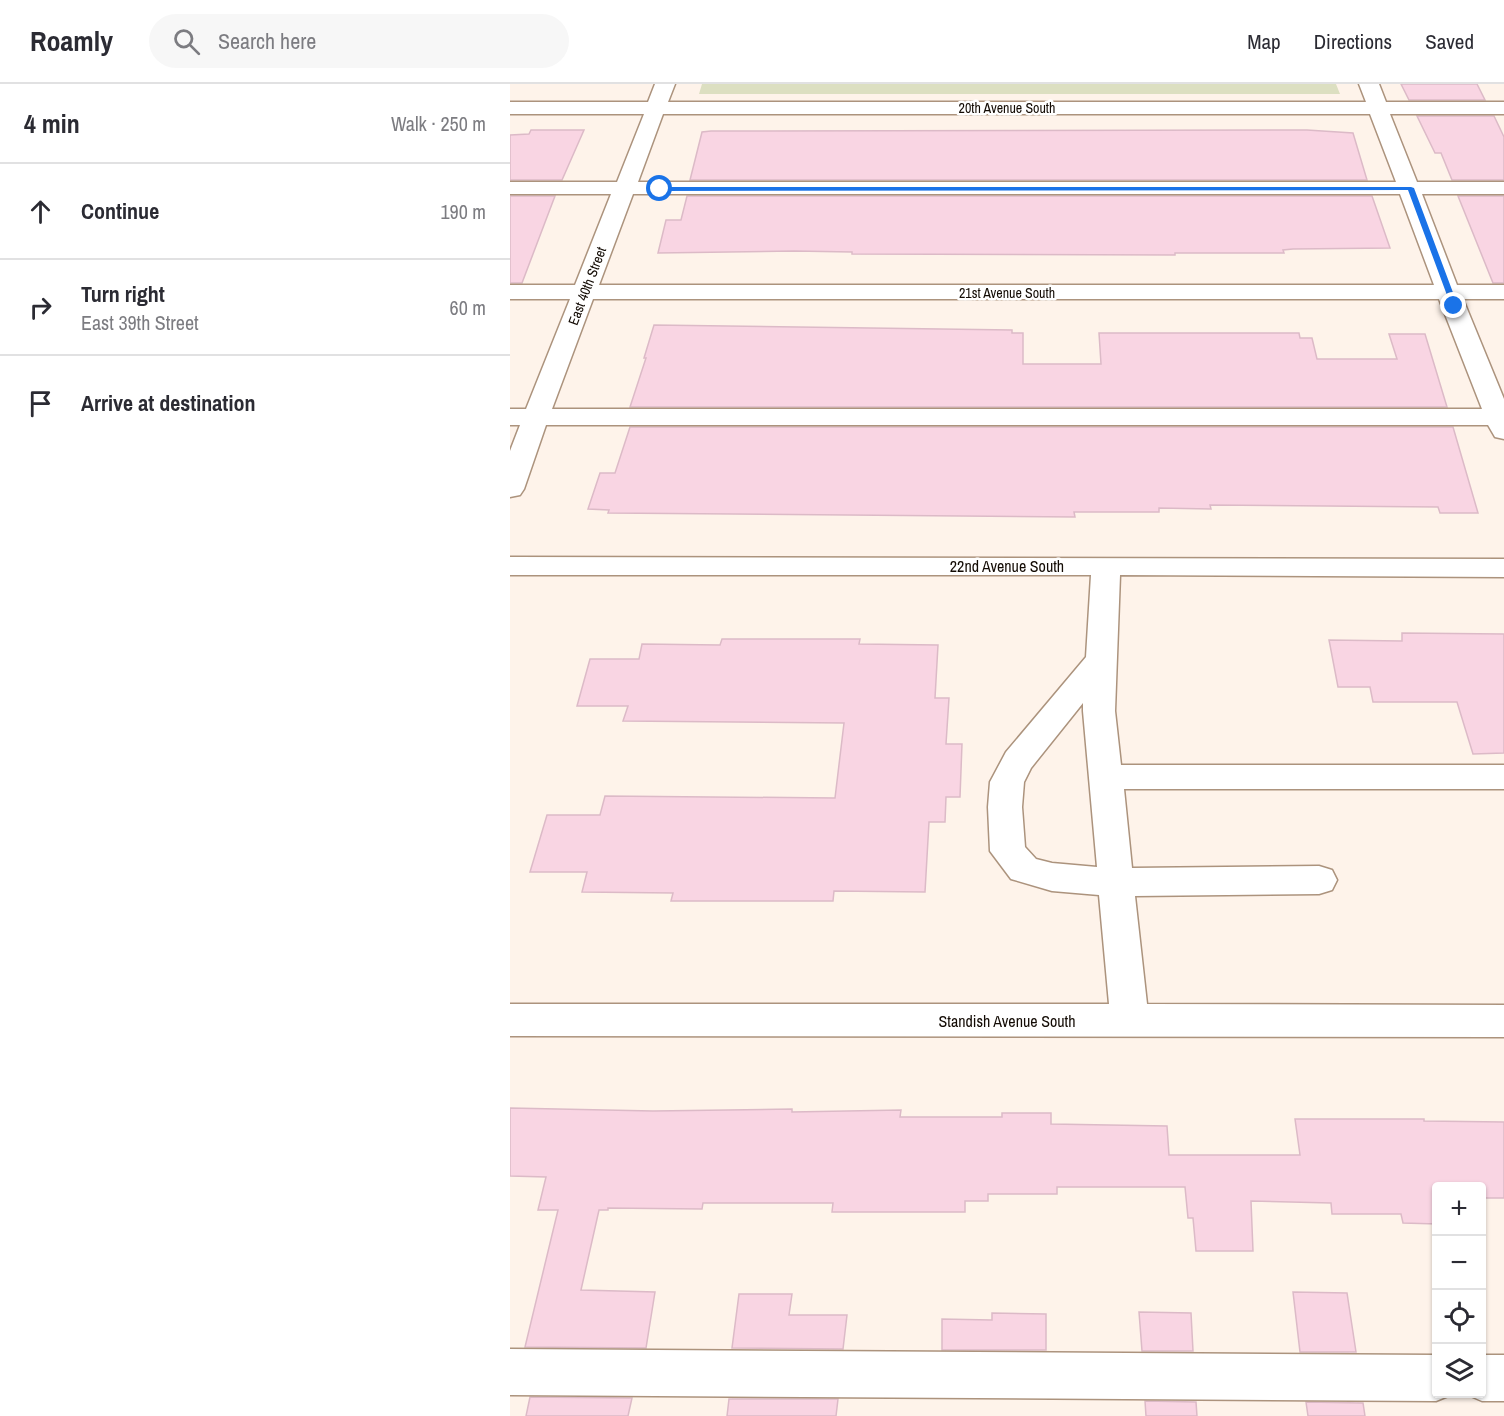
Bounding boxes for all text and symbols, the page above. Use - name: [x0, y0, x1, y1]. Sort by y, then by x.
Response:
- search box: [149, 14, 569, 68]
- text: Roamly: [30, 22, 113, 60]
- icon: search: [170, 25, 203, 58]
- text: Search here: [218, 26, 316, 56]
- text: Map: [1247, 27, 1281, 56]
- text: Directions: [1314, 27, 1392, 56]
- text: Saved: [1425, 27, 1474, 56]
- street label: 20th Avenue South: [959, 99, 1055, 117]
- text: 4 min: [24, 106, 80, 141]
- text: Walk · 250 m: [391, 110, 486, 137]
- route start: [646, 175, 672, 201]
- icon: ahead: [24, 195, 57, 228]
- text: Continue: [81, 196, 159, 226]
- text: 190 m: [440, 198, 486, 225]
- street label: East 40th Street: [564, 244, 610, 328]
- text: Turn right: [81, 279, 165, 309]
- street label: 21st Avenue South: [959, 284, 1055, 302]
- icon: right: [24, 291, 57, 324]
- route end: [1440, 292, 1466, 318]
- text: 60 m: [450, 294, 486, 321]
- text: East 39th Street: [81, 309, 199, 336]
- icon: arrive: [24, 387, 57, 420]
- text: Arrive at destination: [81, 388, 255, 418]
- street label: 22nd Avenue South: [950, 555, 1064, 577]
- street label: Standish Avenue South: [939, 1010, 1075, 1032]
- map controls: [1432, 1182, 1486, 1398]
- button: +: [1432, 1182, 1486, 1236]
- button: −: [1432, 1236, 1486, 1290]
- button: locate: [1432, 1290, 1486, 1344]
- button: layers: [1432, 1344, 1486, 1398]

